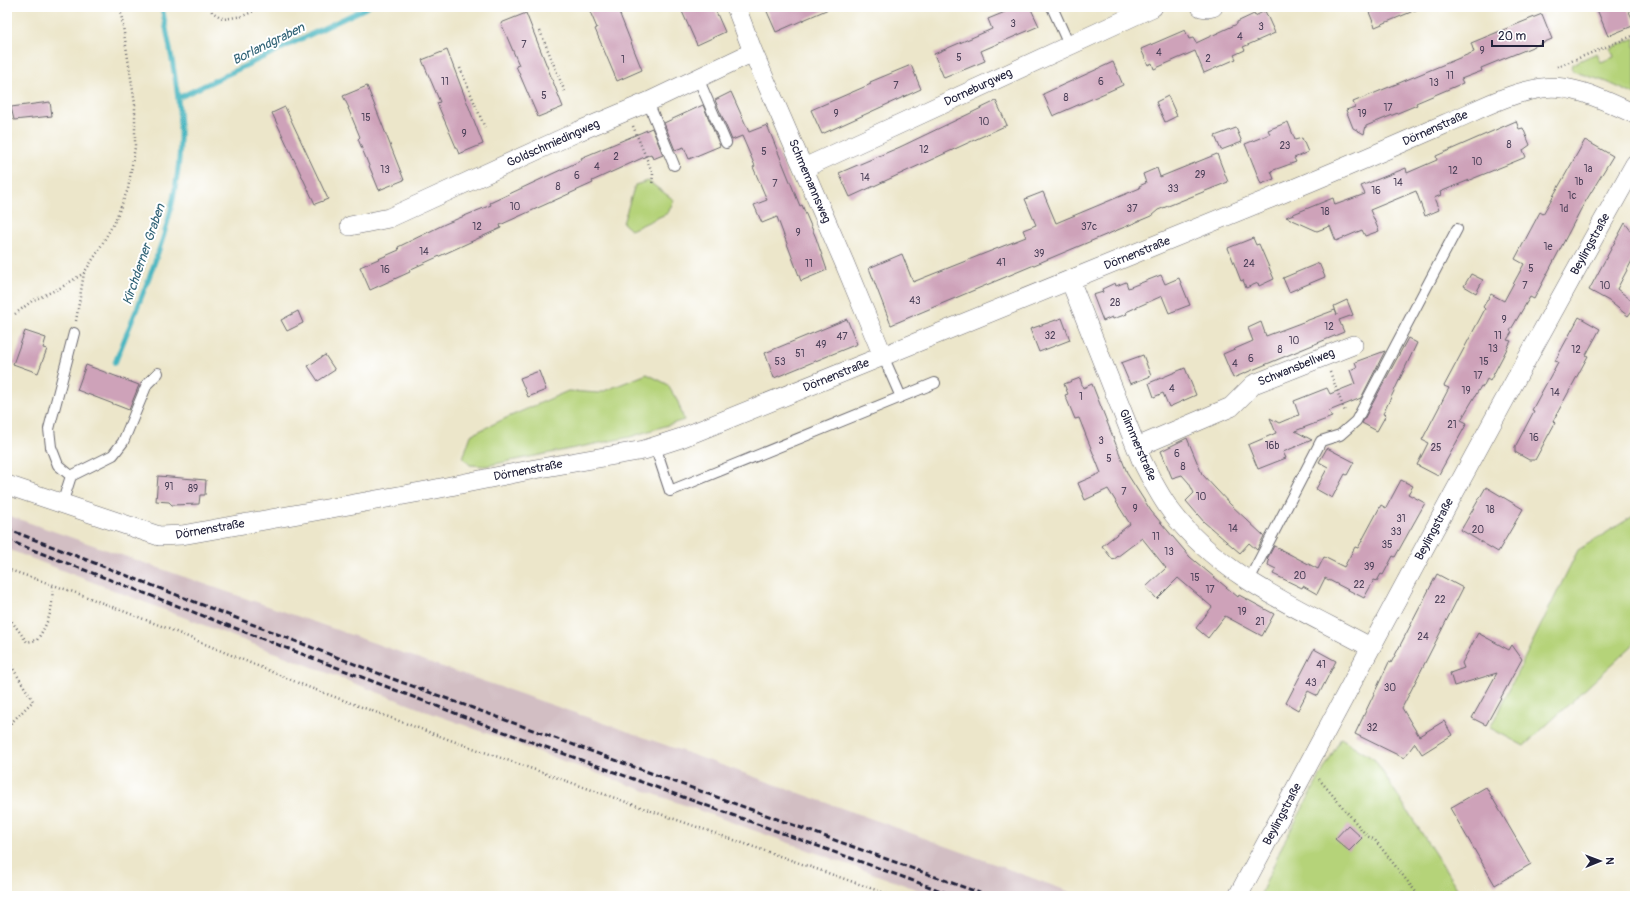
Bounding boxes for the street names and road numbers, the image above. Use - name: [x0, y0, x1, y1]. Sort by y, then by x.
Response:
- street label: Dorneburgweg: [942, 65, 1015, 110]
- street label: Dörnenstraße: [1400, 107, 1470, 150]
- street label: Goldschmiedingweg: [505, 116, 602, 171]
- street label: Schmemannsweg: [785, 137, 834, 225]
- street label: Beylingstraße: [1567, 211, 1614, 278]
- street label: Dörnenstraße: [1102, 233, 1172, 274]
- street label: Schwansbellweg: [1256, 345, 1337, 390]
- street label: Dörnenstraße: [801, 355, 871, 396]
- street label: Glimmerstraße: [1116, 407, 1159, 483]
- street label: Dörnenstraße: [492, 456, 564, 485]
- street label: Beylingstraße: [1412, 496, 1457, 563]
- street label: Dörnenstraße: [174, 516, 246, 543]
- street label: Beylingstraße: [1260, 781, 1305, 848]

